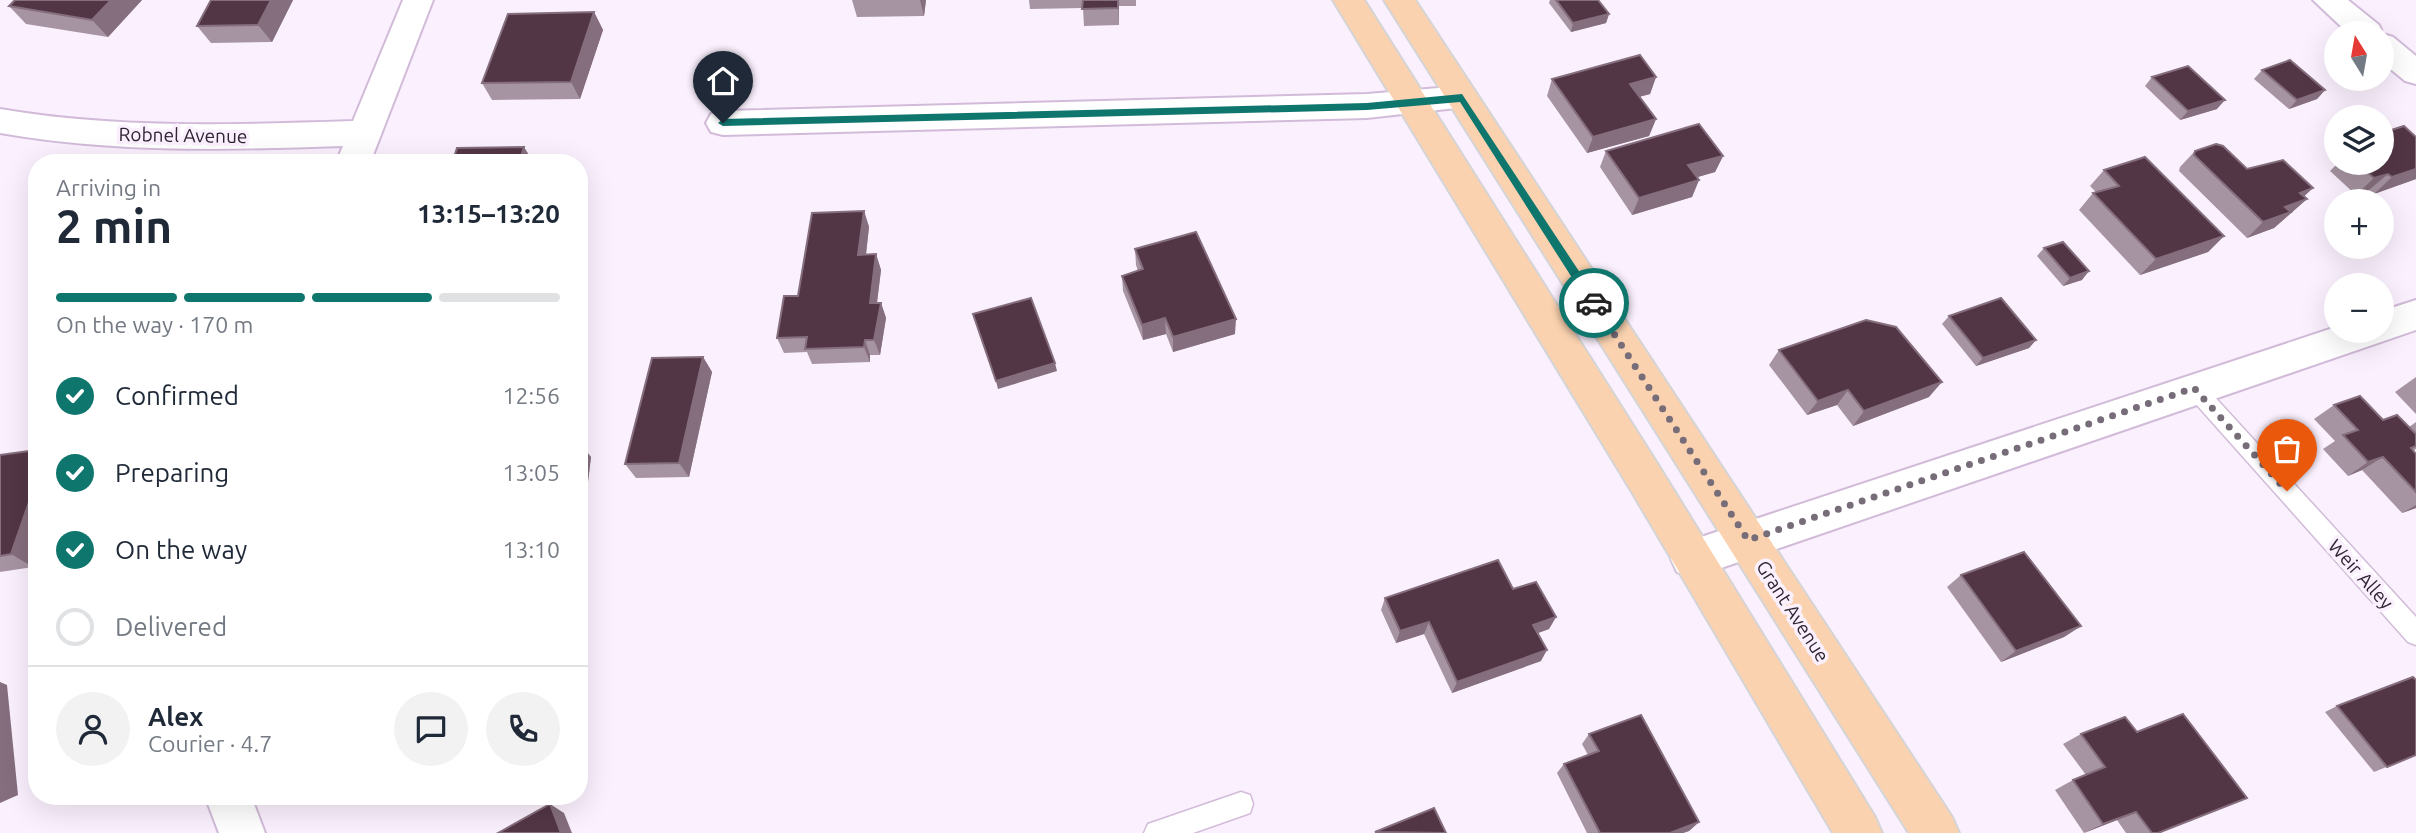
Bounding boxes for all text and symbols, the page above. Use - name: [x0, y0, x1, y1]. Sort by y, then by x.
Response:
- north arrow: [2324, 21, 2394, 91]
- map controls: [2324, 21, 2394, 343]
- pin: [693, 51, 753, 123]
- icon: home: [704, 62, 742, 100]
- button: layers: [2324, 105, 2394, 175]
- street label: Robnel Avenue: [118, 123, 248, 147]
- text: Arriving in: [56, 175, 161, 200]
- button: +: [2324, 189, 2394, 259]
- text: 13:15–13:20: [417, 199, 560, 228]
- text: 2 min: [56, 200, 172, 252]
- courier: [1559, 268, 1629, 338]
- button: −: [2324, 273, 2394, 343]
- icon: car: [1575, 284, 1613, 322]
- text: On the way · 170 m: [56, 312, 253, 337]
- icon: check: [56, 377, 94, 415]
- text: Confirmed: [115, 381, 239, 410]
- text: 12:56: [502, 383, 560, 408]
- pin: [2257, 419, 2317, 491]
- icon: bag: [2268, 430, 2306, 468]
- icon: check: [56, 454, 94, 492]
- text: Preparing: [115, 458, 229, 487]
- text: 13:05: [502, 460, 560, 485]
- icon: check: [56, 531, 94, 569]
- text: On the way: [115, 535, 247, 564]
- street label: Weir Alley: [2324, 535, 2398, 613]
- text: 13:10: [502, 537, 560, 562]
- street label: Grant Avenue: [1752, 556, 1834, 666]
- text: Delivered: [115, 612, 227, 641]
- button: person: [56, 692, 130, 766]
- button: chat: [394, 692, 468, 766]
- button: phone: [486, 692, 560, 766]
- text: Alex: [148, 702, 203, 731]
- text: Courier · 4.7: [148, 731, 272, 756]

